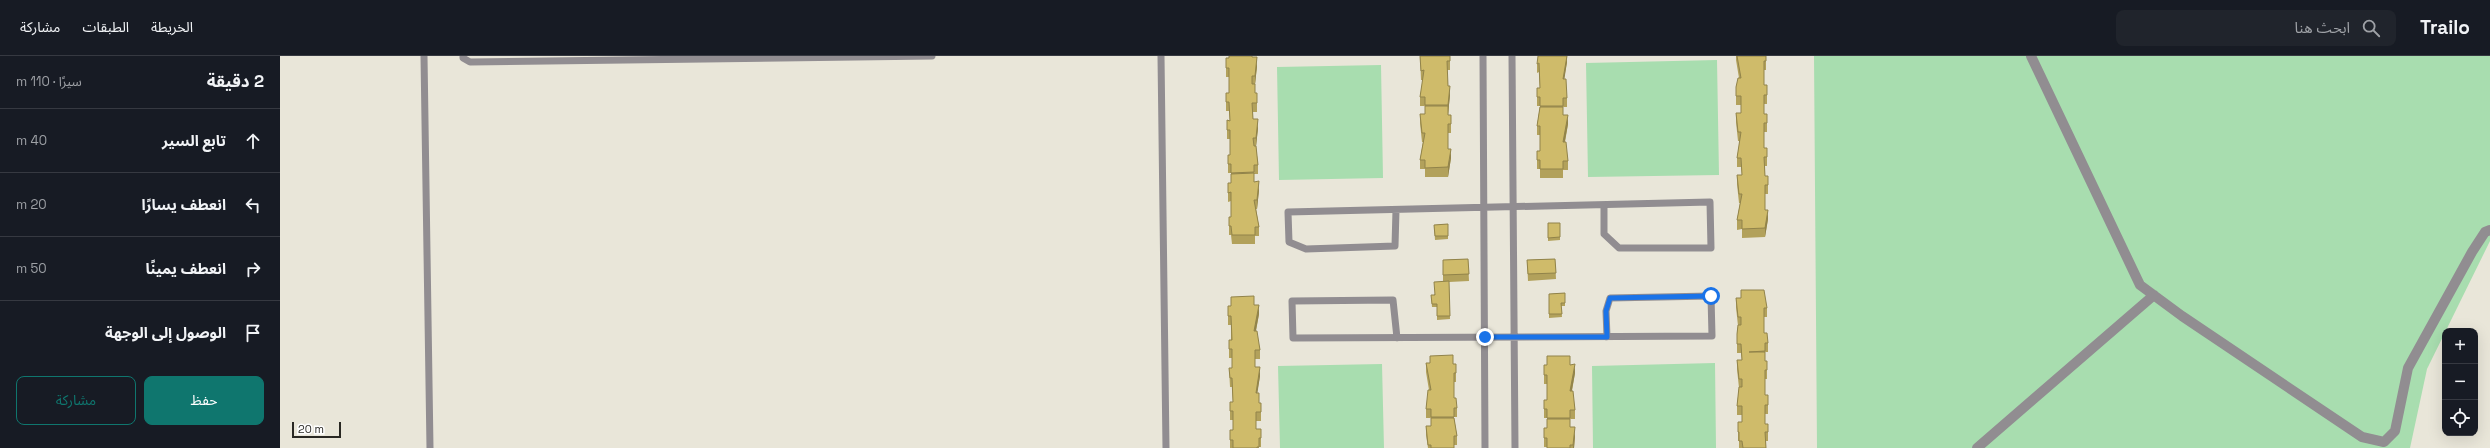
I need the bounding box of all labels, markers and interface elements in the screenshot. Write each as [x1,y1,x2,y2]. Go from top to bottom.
search box [2116,10,2396,46]
text: Trailo [2420,15,2470,40]
icon: search [2360,17,2382,39]
text: مشاركة [20,18,60,36]
text: الطبقات [82,18,129,36]
text: الخريطة [151,18,193,36]
text: ابحث هنا [2295,18,2350,37]
text: 2 دقيقة [207,70,264,92]
text: سيرًا · 110 m [16,73,82,90]
icon: ahead [242,130,264,152]
text: تابع السير [162,131,226,150]
text: 40 m [16,132,47,149]
icon: left [242,194,264,216]
text: انعطف يسارًا [142,195,226,214]
text: 20 m [16,196,47,213]
icon: right [242,258,264,280]
text: انعطف يمينًا [145,259,226,278]
text: 50 m [16,260,47,277]
route start [1702,287,1720,305]
icon: arrive [242,322,264,344]
text: الوصول إلى الوجهة [105,323,226,342]
route end [1476,328,1494,346]
map controls [2442,328,2478,436]
button: + [2442,328,2478,364]
button: − [2442,364,2478,400]
button: مشاركة [16,376,136,425]
button: حفظ [144,376,264,425]
button: locate [2442,400,2478,436]
scale bar [292,420,341,439]
text: 20 m [298,422,324,436]

